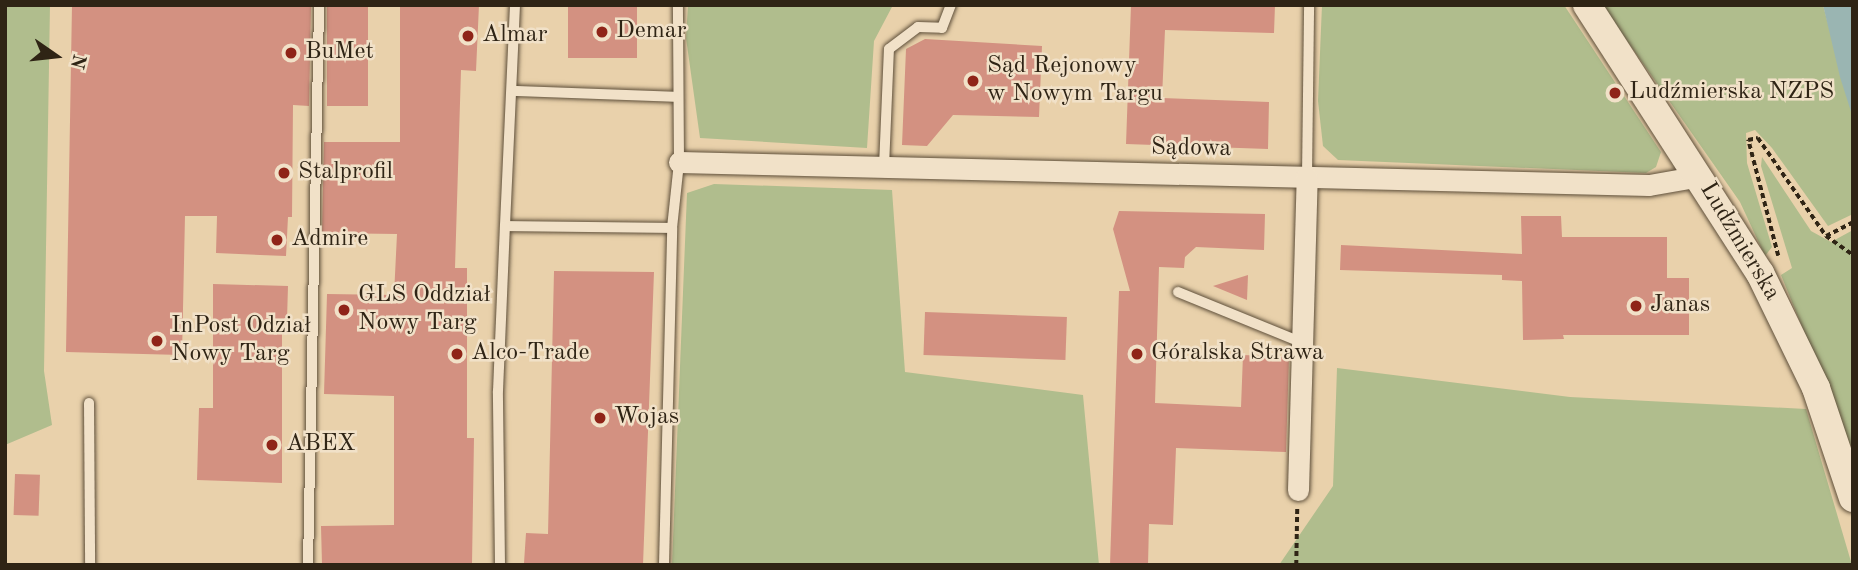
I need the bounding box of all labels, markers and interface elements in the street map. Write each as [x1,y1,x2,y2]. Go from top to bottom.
place label: Demar [616,18,687,46]
north arrow [21,21,91,91]
place label: Almar [482,22,548,50]
marker: Demar [594,24,610,40]
marker: Almar [460,28,476,44]
place label: BuMet [305,39,374,67]
marker: BuMet [283,45,299,61]
text: N [66,52,88,71]
place label: Sąd Rejonowy w Nowym Targu [987,53,1163,109]
marker: Sąd Rejonowy w Nowym Targu [965,73,981,89]
place label: Ludźmierska NZPS [1629,79,1834,107]
marker: Ludźmierska NZPS [1607,85,1623,101]
street label: Sądowa [1151,134,1231,164]
place label: Stalprofil [298,159,393,187]
marker: Stalprofil [276,165,292,181]
street label: Ludźmierska [1692,178,1786,306]
place label: Admire [291,226,368,254]
marker: Admire [269,232,285,248]
place label: GLS Oddział Nowy Targ [358,282,490,338]
place label: Janas [1650,292,1710,320]
marker: Janas [1628,298,1644,314]
marker: GLS Oddział Nowy Targ [336,302,352,318]
place label: InPost Odział Nowy Targ [171,313,311,369]
marker: InPost Odział Nowy Targ [149,333,165,349]
place label: Alco-Trade [471,340,589,368]
place label: Góralska Strawa [1151,340,1324,368]
marker: Alco-Trade [449,346,465,362]
marker: Góralska Strawa [1129,346,1145,362]
place label: Wojas [614,404,679,432]
marker: Wojas [592,410,608,426]
place label: ABEX [286,431,355,459]
marker: ABEX [264,437,280,453]

